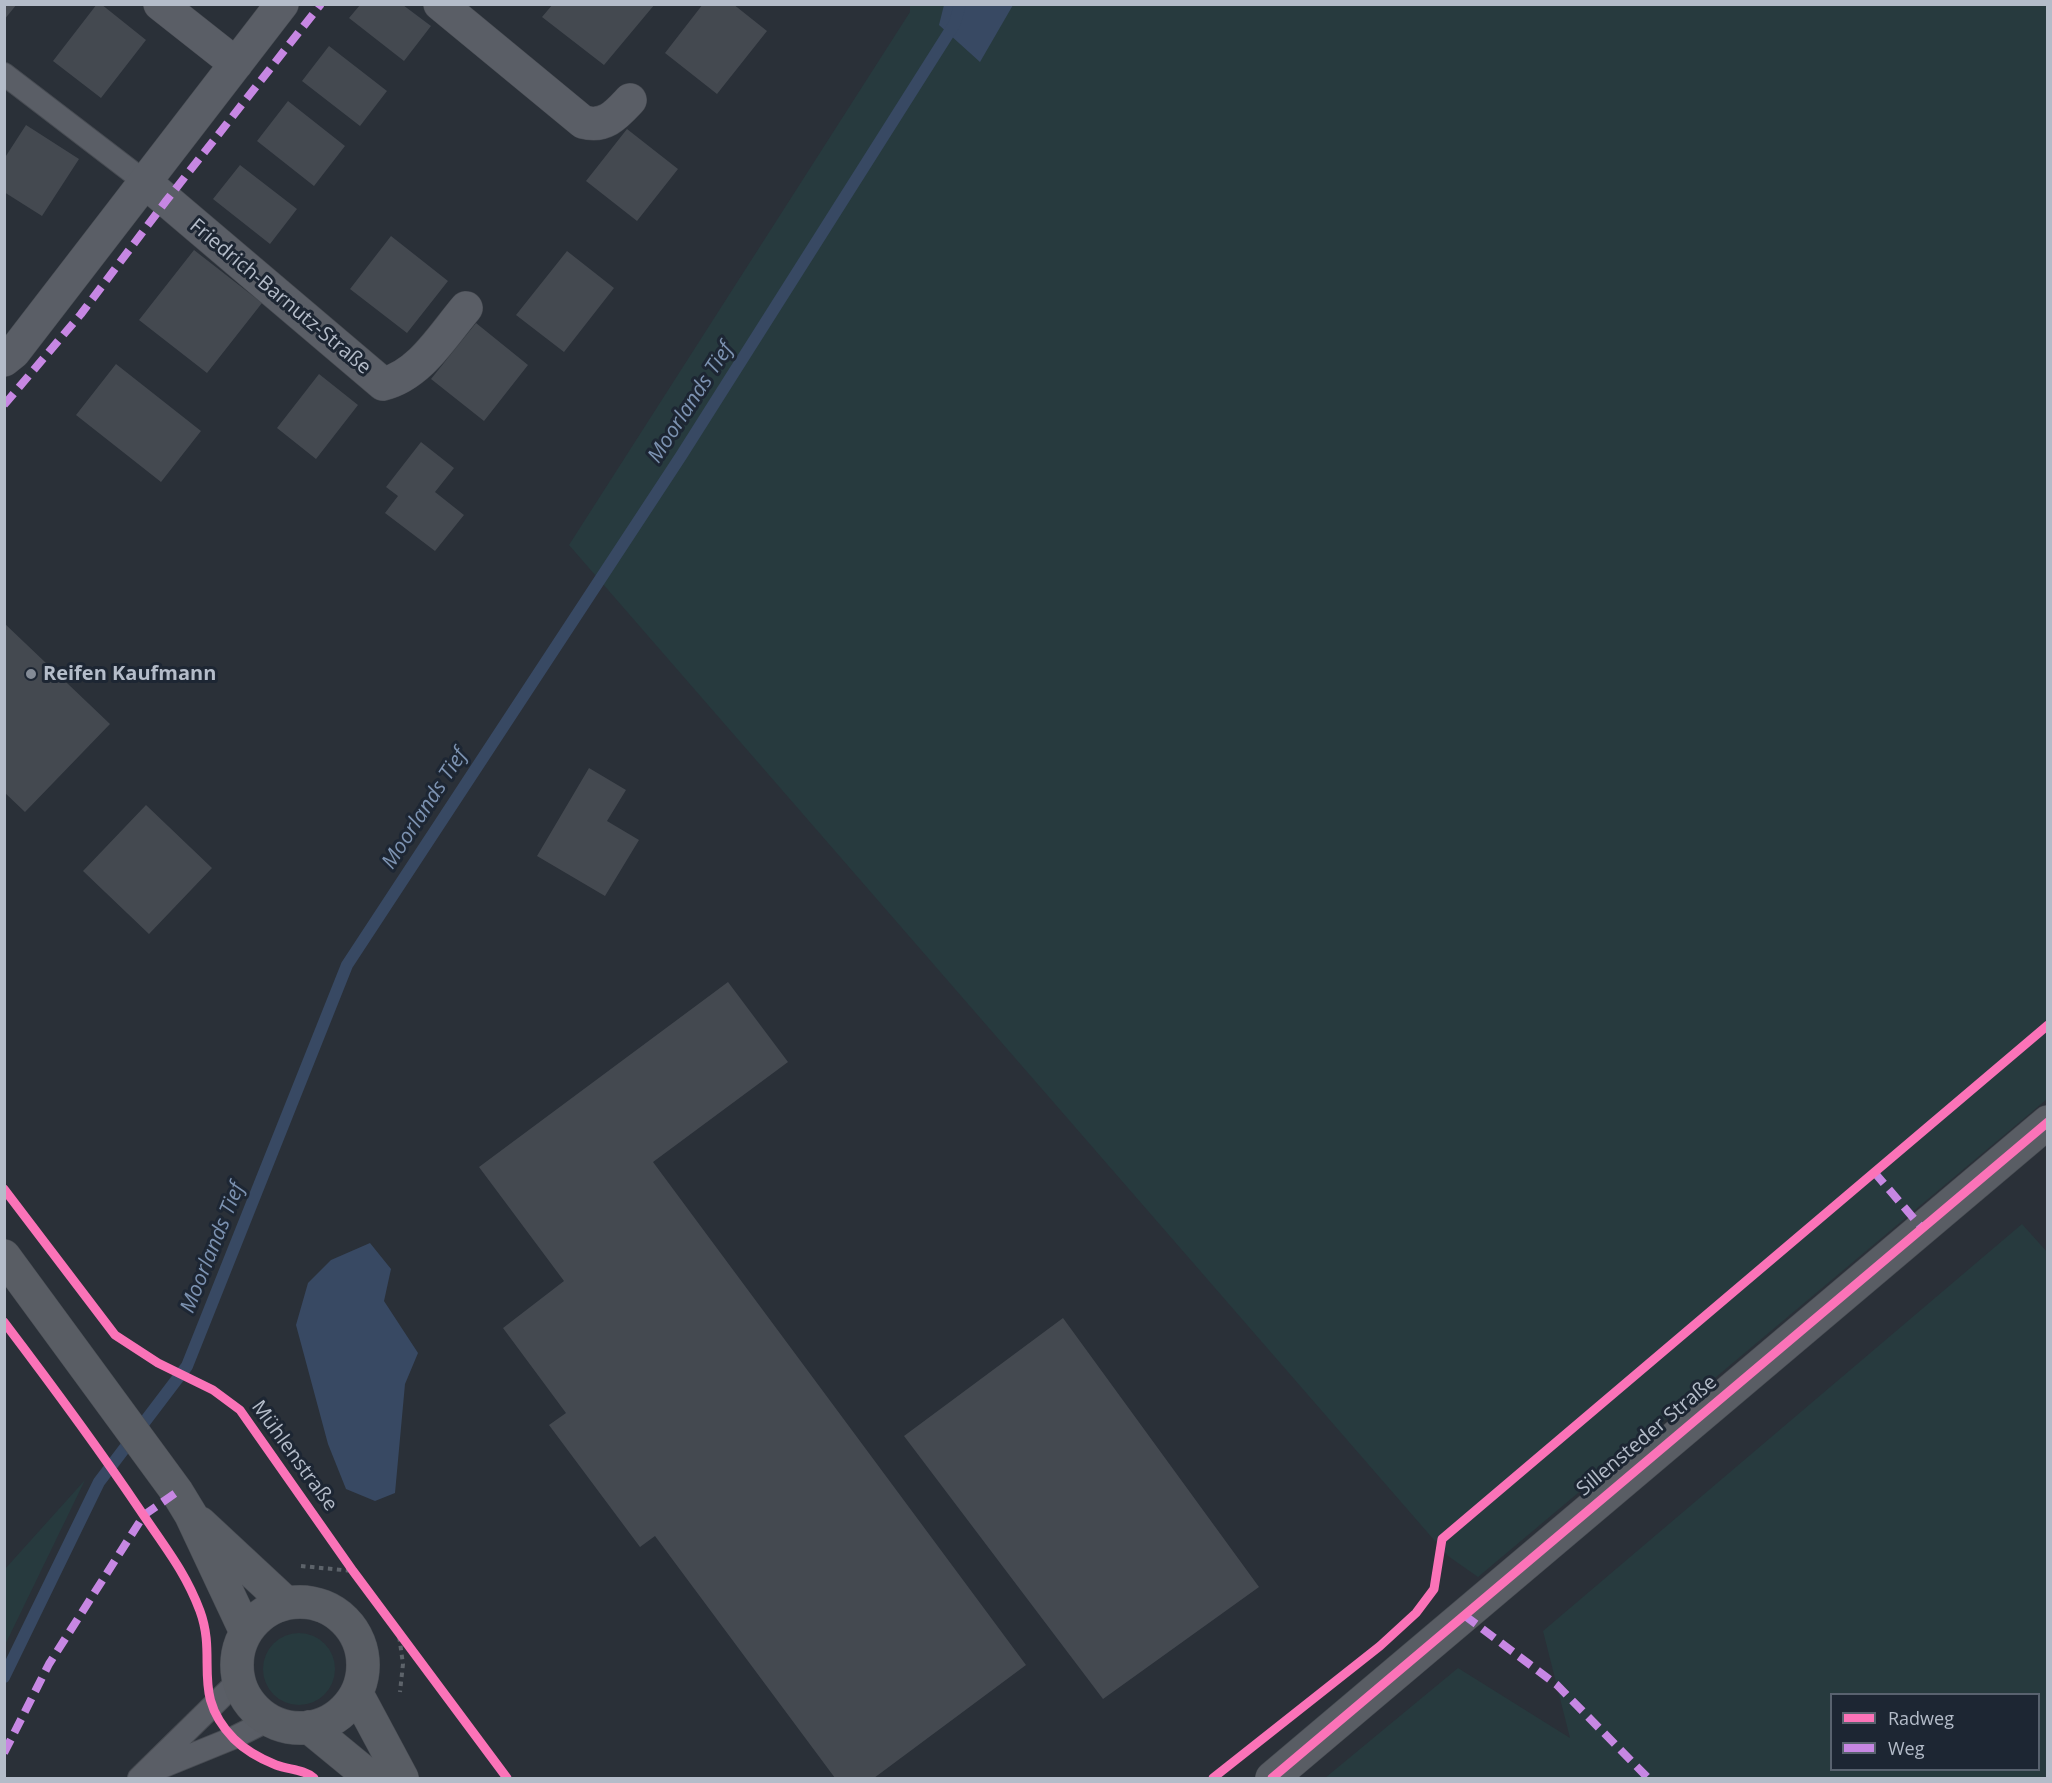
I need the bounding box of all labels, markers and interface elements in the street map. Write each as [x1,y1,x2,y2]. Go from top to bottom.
street label: Friedrich-Barnutz-Straße [184,214,376,380]
water label: Moorlands Tief [643,338,739,468]
place label: Reifen Kaufmann [43,662,216,686]
marker: Reifen Kaufmann [24,667,38,681]
water label: Moorlands Tief [377,744,473,874]
water label: Moorlands Tief [175,1179,251,1317]
street label: Sillensteder Straße [1572,1370,1722,1502]
street label: Mühlenstraße [246,1396,342,1516]
legend [1830,1693,2040,1771]
text: Radweg [1888,1706,1954,1730]
text: Weg [1888,1736,1925,1760]

